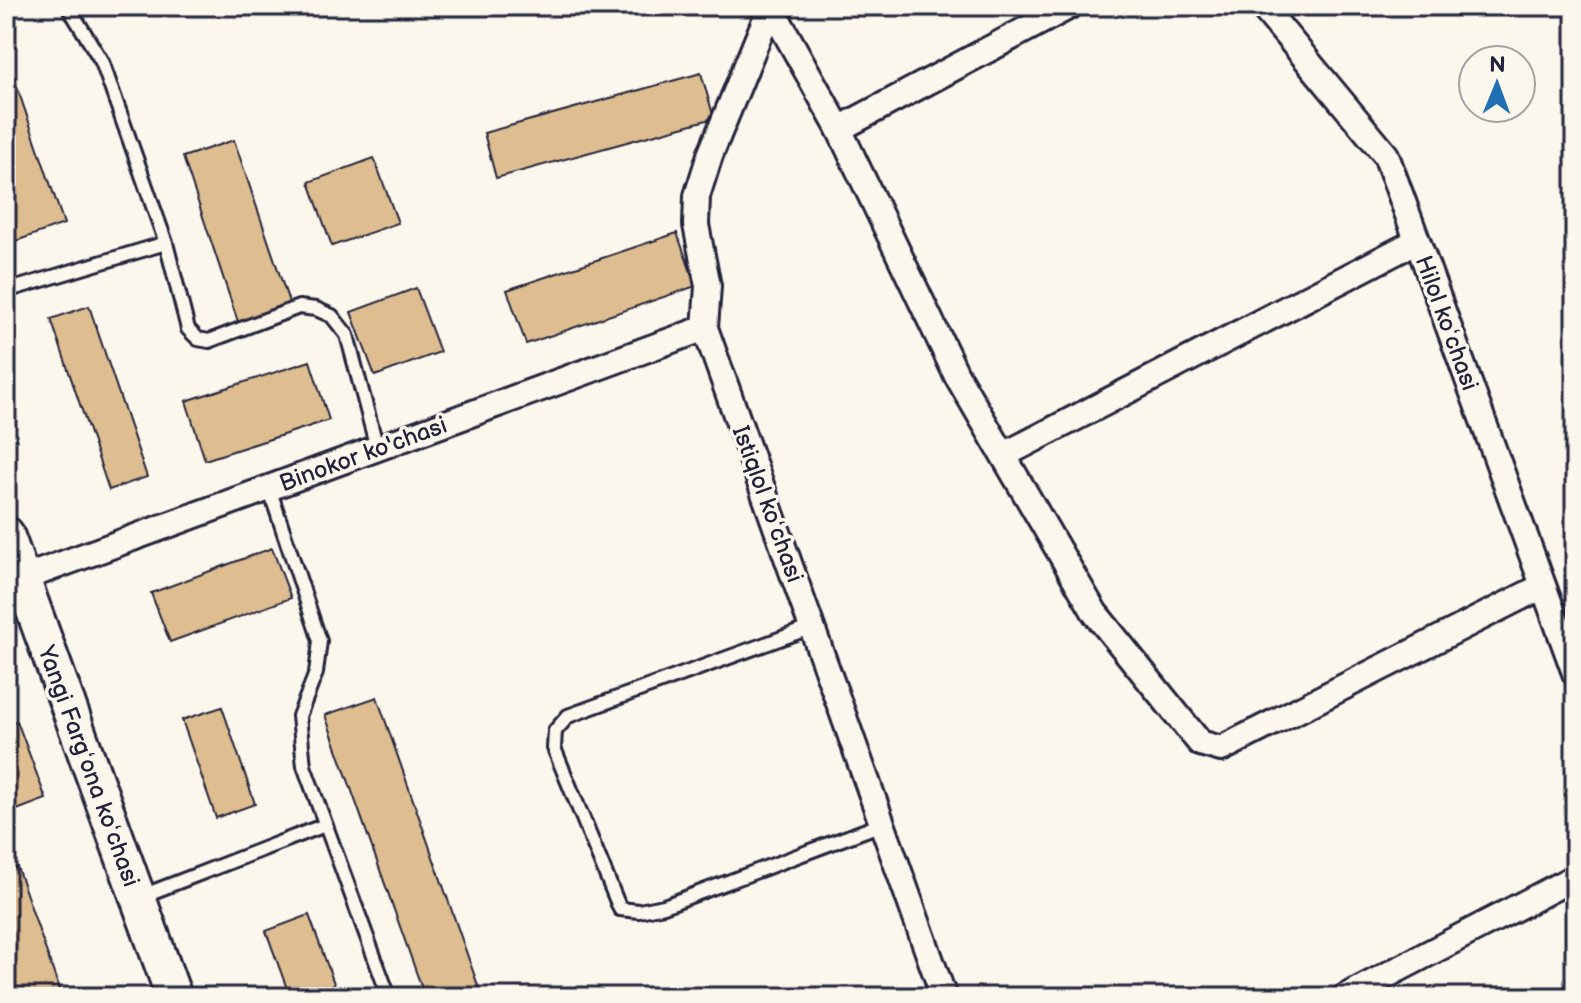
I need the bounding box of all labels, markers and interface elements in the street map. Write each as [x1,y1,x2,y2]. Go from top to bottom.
north arrow [1457,44,1537,124]
text: N [1489,52,1506,79]
street label: Hilol koʻchasi [1409,252,1484,394]
street label: Binokor ko'chasi [275,411,451,498]
street label: Istiqlol koʻchasi [726,422,809,586]
street label: Yangi Fargʻona koʻchasi [31,641,146,891]

